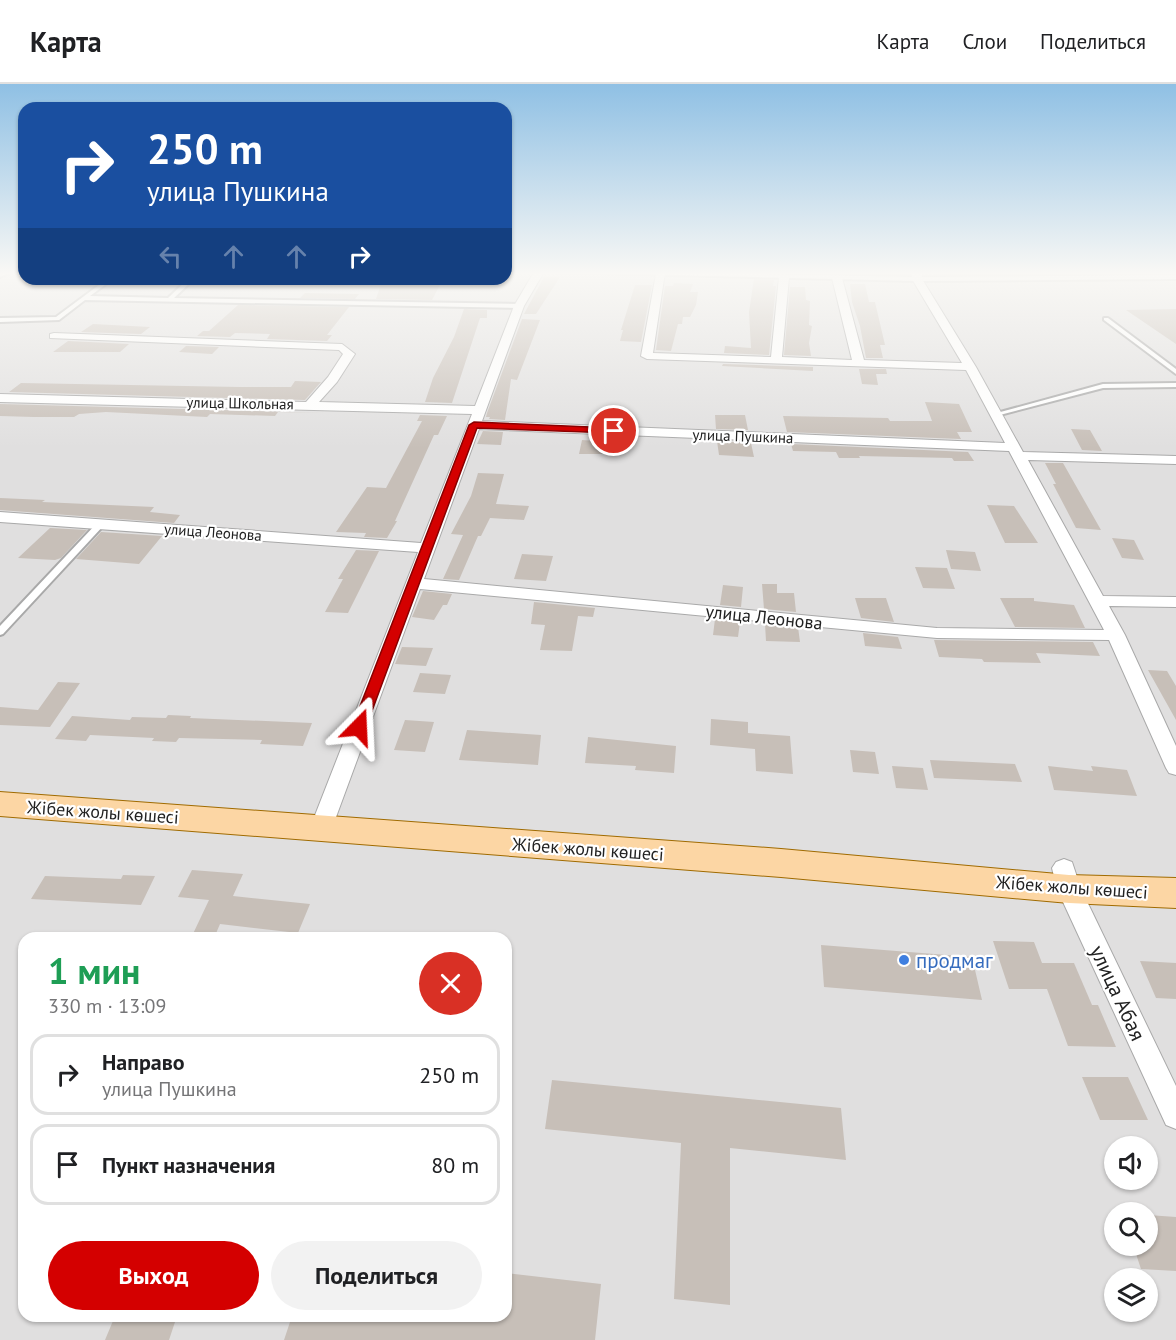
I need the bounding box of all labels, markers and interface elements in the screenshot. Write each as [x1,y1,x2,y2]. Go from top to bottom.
text: Карта [30,23,102,60]
text: Карта [876,28,929,55]
text: Слои [962,28,1007,55]
text: Поделиться [1040,28,1146,55]
text: 250 m [147,121,263,176]
icon: right [48,126,126,204]
text: улица Пушкина [147,174,329,208]
icon: left [154,240,187,273]
icon: ahead [217,240,250,273]
icon: ahead [280,240,313,273]
icon: right [343,240,376,273]
street label: улица Школьная [186,393,294,413]
pin [588,405,639,456]
icon: arrive [597,414,630,447]
street label: улица Пушкина [692,425,794,447]
street label: улица Леонова [163,519,263,545]
street label: улица Леонова [704,599,824,635]
position arrow [327,695,391,759]
street label: Жібек жолы көшесі [26,795,179,829]
street label: Жібек жолы көшесі [511,832,664,866]
street label: Жібек жолы көшесі [995,870,1148,904]
street label: улица Абая [1084,941,1152,1045]
text: 1 мин [48,947,140,994]
place label: продмаг [916,947,993,974]
button: close [419,952,482,1015]
marker: продмаг [897,953,911,967]
text: 330 m · 13:09 [48,993,166,1019]
text: Направо [102,1048,185,1076]
icon: right [51,1058,84,1091]
text: 250 m [419,1061,479,1089]
text: улица Пушкина [102,1076,237,1102]
map controls [1104,1136,1158,1322]
button: sound [1104,1136,1158,1190]
icon: arrive [51,1148,84,1181]
text: Пункт назначения [102,1151,275,1179]
text: 80 m [431,1151,479,1179]
button: search [1104,1202,1158,1256]
button: Выход [48,1241,259,1310]
button: Поделиться [271,1241,482,1310]
button: layers [1104,1268,1158,1322]

